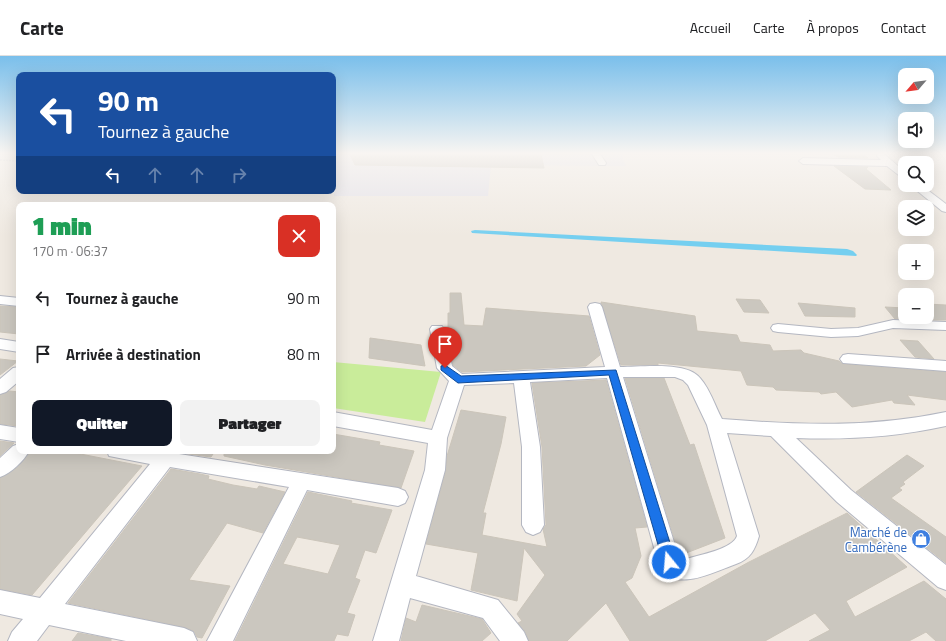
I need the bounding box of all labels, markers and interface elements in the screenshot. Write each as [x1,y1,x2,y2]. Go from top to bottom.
text: Carte [20,13,64,42]
text: Accueil [690,17,731,38]
text: Carte [753,17,785,38]
text: À propos [807,17,859,38]
text: Contact [881,17,926,38]
north arrow [898,68,934,104]
map controls [898,68,934,324]
text: 90 m [98,79,159,122]
icon: left [32,88,84,140]
button: sound [898,112,934,148]
text: Tournez à gauche [98,118,229,145]
button: search [898,156,934,192]
icon: left [102,164,124,186]
icon: ahead [144,164,166,186]
icon: ahead [186,164,208,186]
icon: right [228,164,250,186]
button: layers [898,200,934,236]
text: 1 min [32,208,92,244]
button: close [278,215,320,257]
text: 170 m · 06:37 [32,241,108,261]
button: + [898,244,934,280]
icon: left [32,287,54,309]
text: Tournez à gauche [66,287,178,310]
text: 90 m [287,287,320,310]
button: − [898,288,934,324]
pin [428,327,462,368]
icon: arrive [434,333,456,355]
icon: arrive [32,343,54,365]
text: Arrivée à destination [66,343,201,366]
text: 80 m [287,343,320,366]
button: Quitter [32,400,172,446]
button: Partager [180,400,320,446]
place label: Marché de Cambérène [845,522,907,557]
shop icon: Marché de Cambérène [910,528,932,550]
position arrow [648,541,690,583]

